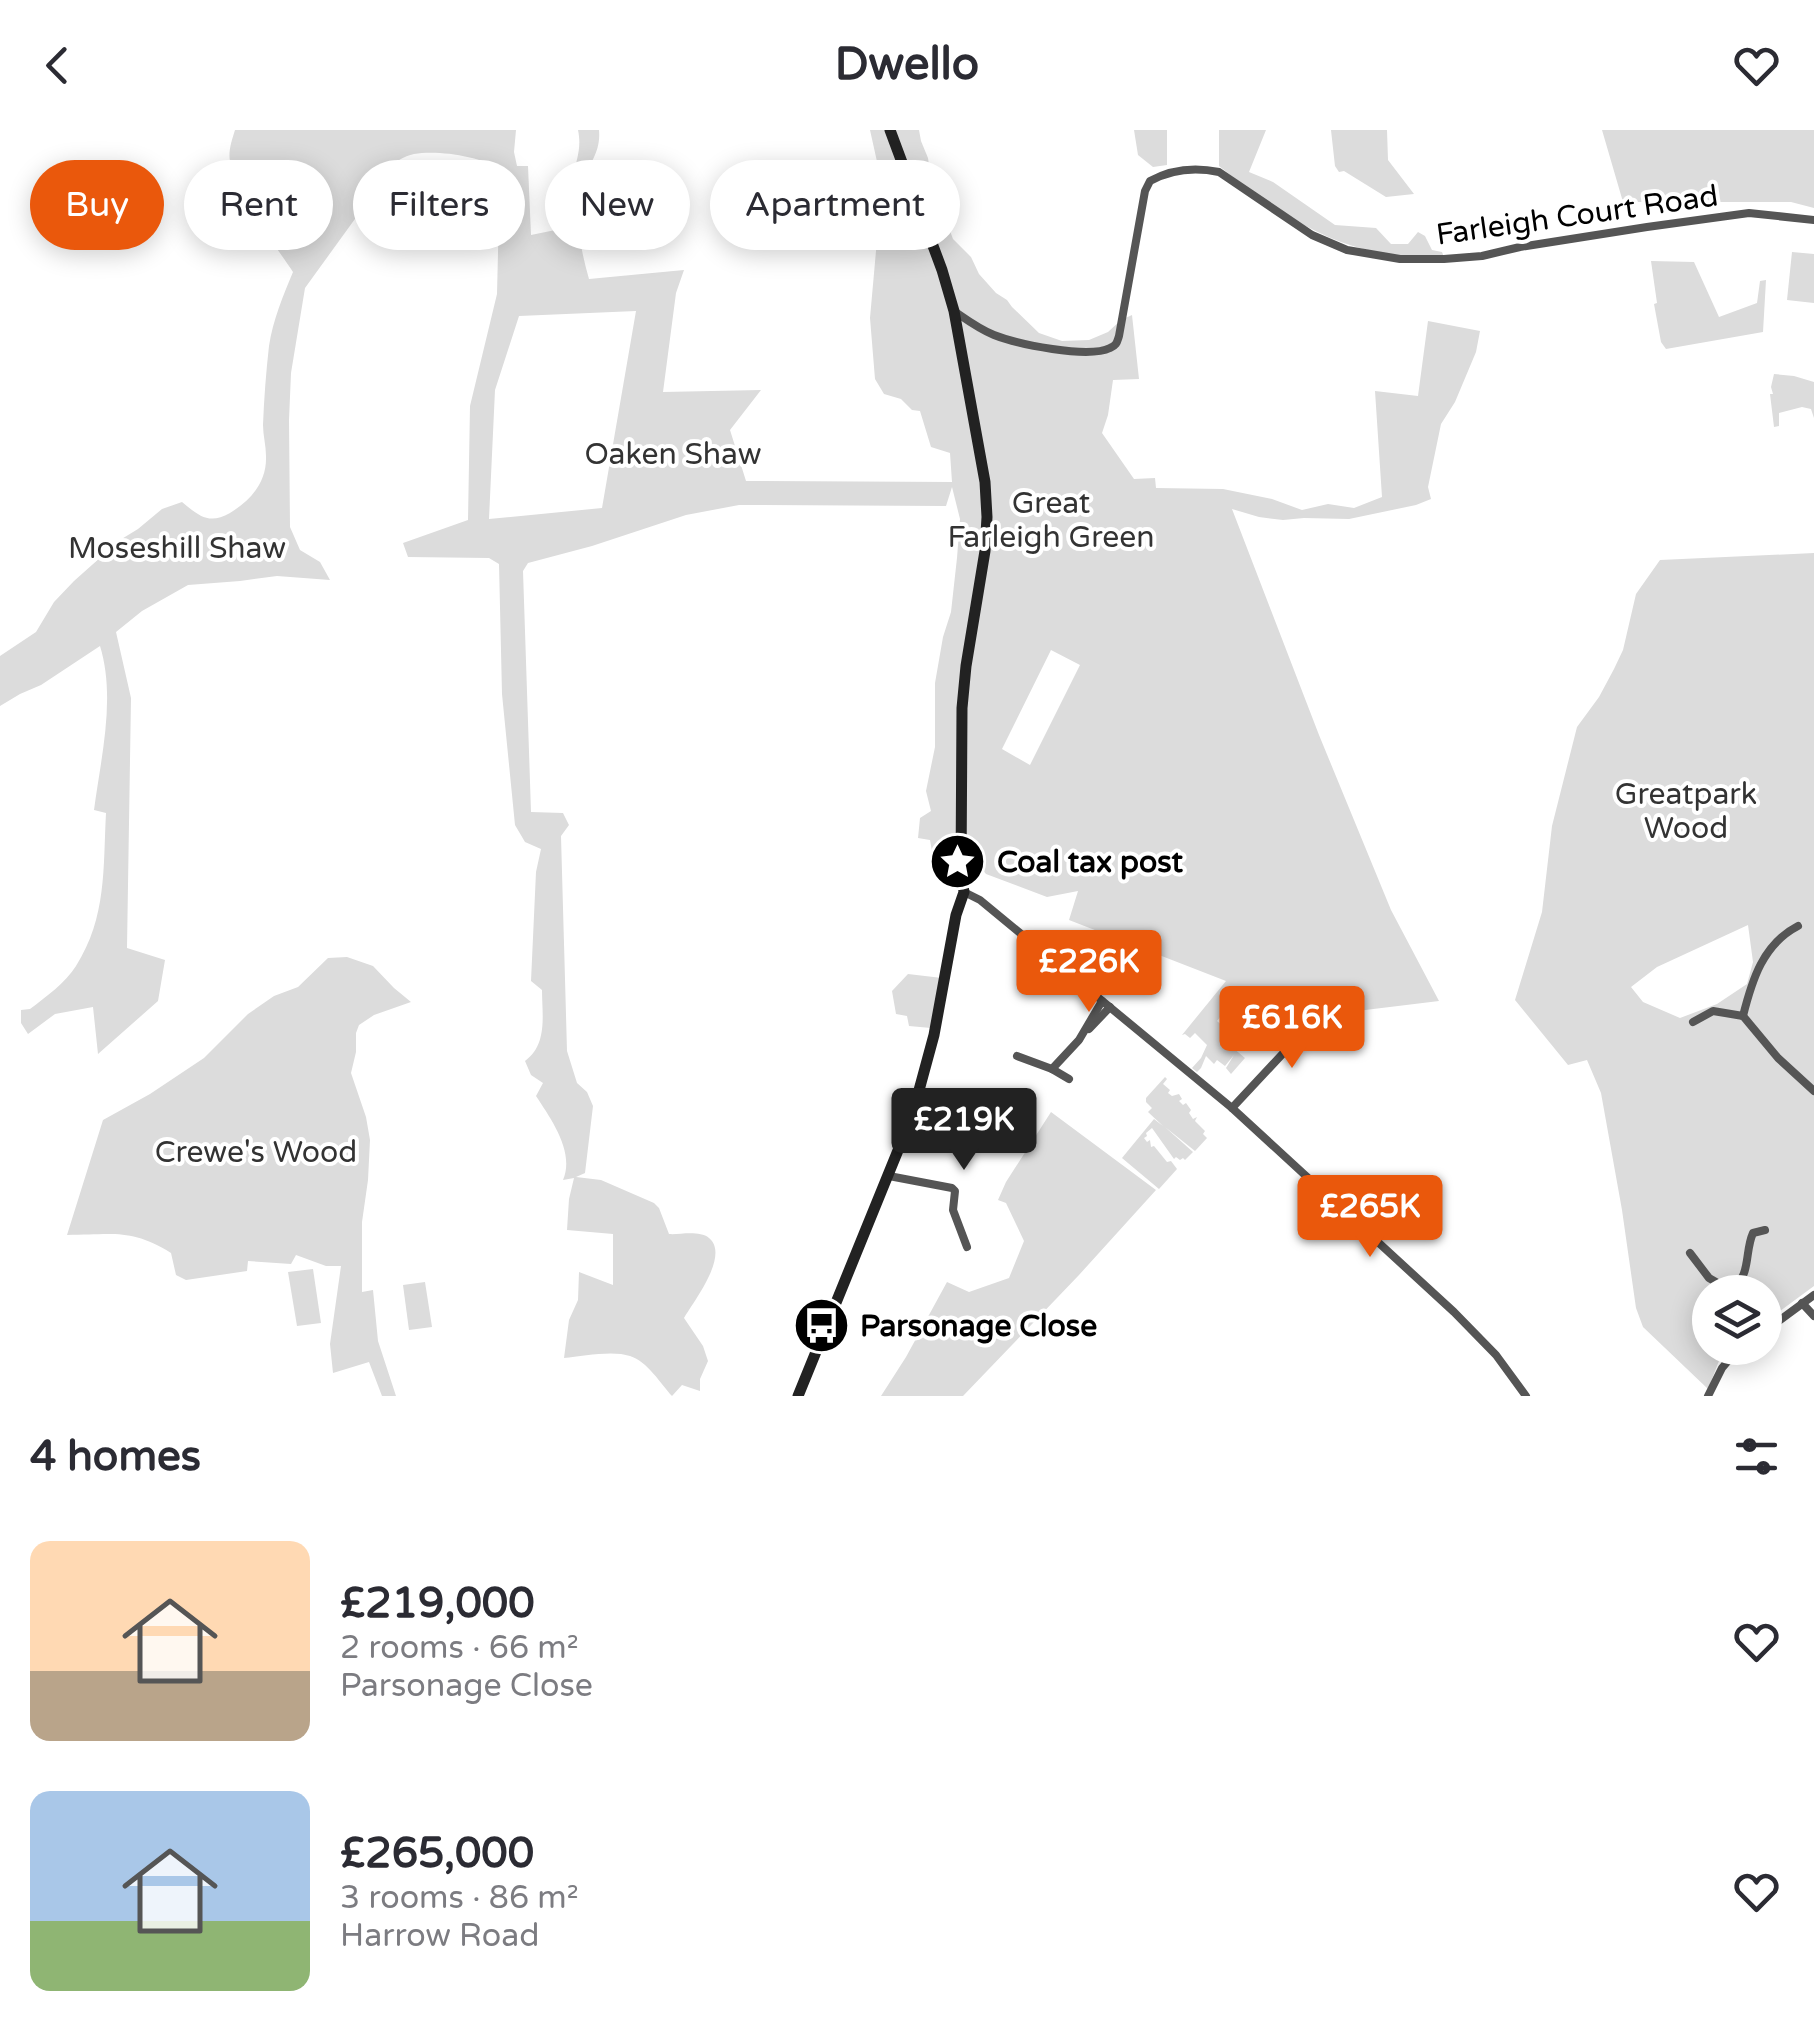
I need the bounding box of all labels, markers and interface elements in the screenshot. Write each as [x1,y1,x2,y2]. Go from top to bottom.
icon: back [30,38,85,93]
text: Dwello [835,38,979,92]
icon: heart [1729,38,1784,93]
chip: Buy [30,160,164,250]
chip: Rent [184,160,333,250]
chip: Filters [353,160,525,250]
chip: New [545,160,690,250]
chip: Apartment [710,160,960,250]
street label: Farleigh Court Road [1434,177,1720,254]
park label: Oaken Shaw [585,436,761,473]
park label: Great Farleigh Green [947,485,1155,556]
park label: Moseshill Shaw [68,530,286,567]
park label: Greatpark Wood [1615,776,1757,847]
place icon: Coal tax post [928,832,988,892]
place label: Coal tax post [997,844,1184,881]
pin: £226K [1019,930,1159,1015]
text: £226K [1038,943,1140,981]
pin: £616K [1222,986,1362,1071]
text: £616K [1241,999,1343,1037]
pin: £219K [894,1088,1034,1173]
text: £219K [913,1101,1015,1139]
park label: Crewe's Wood [155,1134,357,1171]
pin: £265K [1300,1175,1440,1260]
text: £265K [1319,1188,1421,1226]
map controls [1692,1275,1782,1365]
button: layers [1692,1275,1782,1365]
bus stop icon: Parsonage Close [791,1296,851,1356]
place label: Parsonage Close [860,1308,1097,1345]
icon: filters [1729,1429,1784,1484]
text: 4 homes [30,1431,201,1482]
text: £219,000 [340,1578,535,1629]
icon: home [110,1581,230,1701]
icon: heart [1729,1614,1784,1669]
text: 2 rooms · 66 m² [340,1629,579,1667]
text: Parsonage Close [340,1667,593,1705]
text: £265,000 [340,1828,534,1879]
icon: home [110,1831,230,1951]
icon: heart [1729,1864,1784,1919]
text: 3 rooms · 86 m² [340,1879,579,1917]
text: Harrow Road [340,1917,540,1955]

